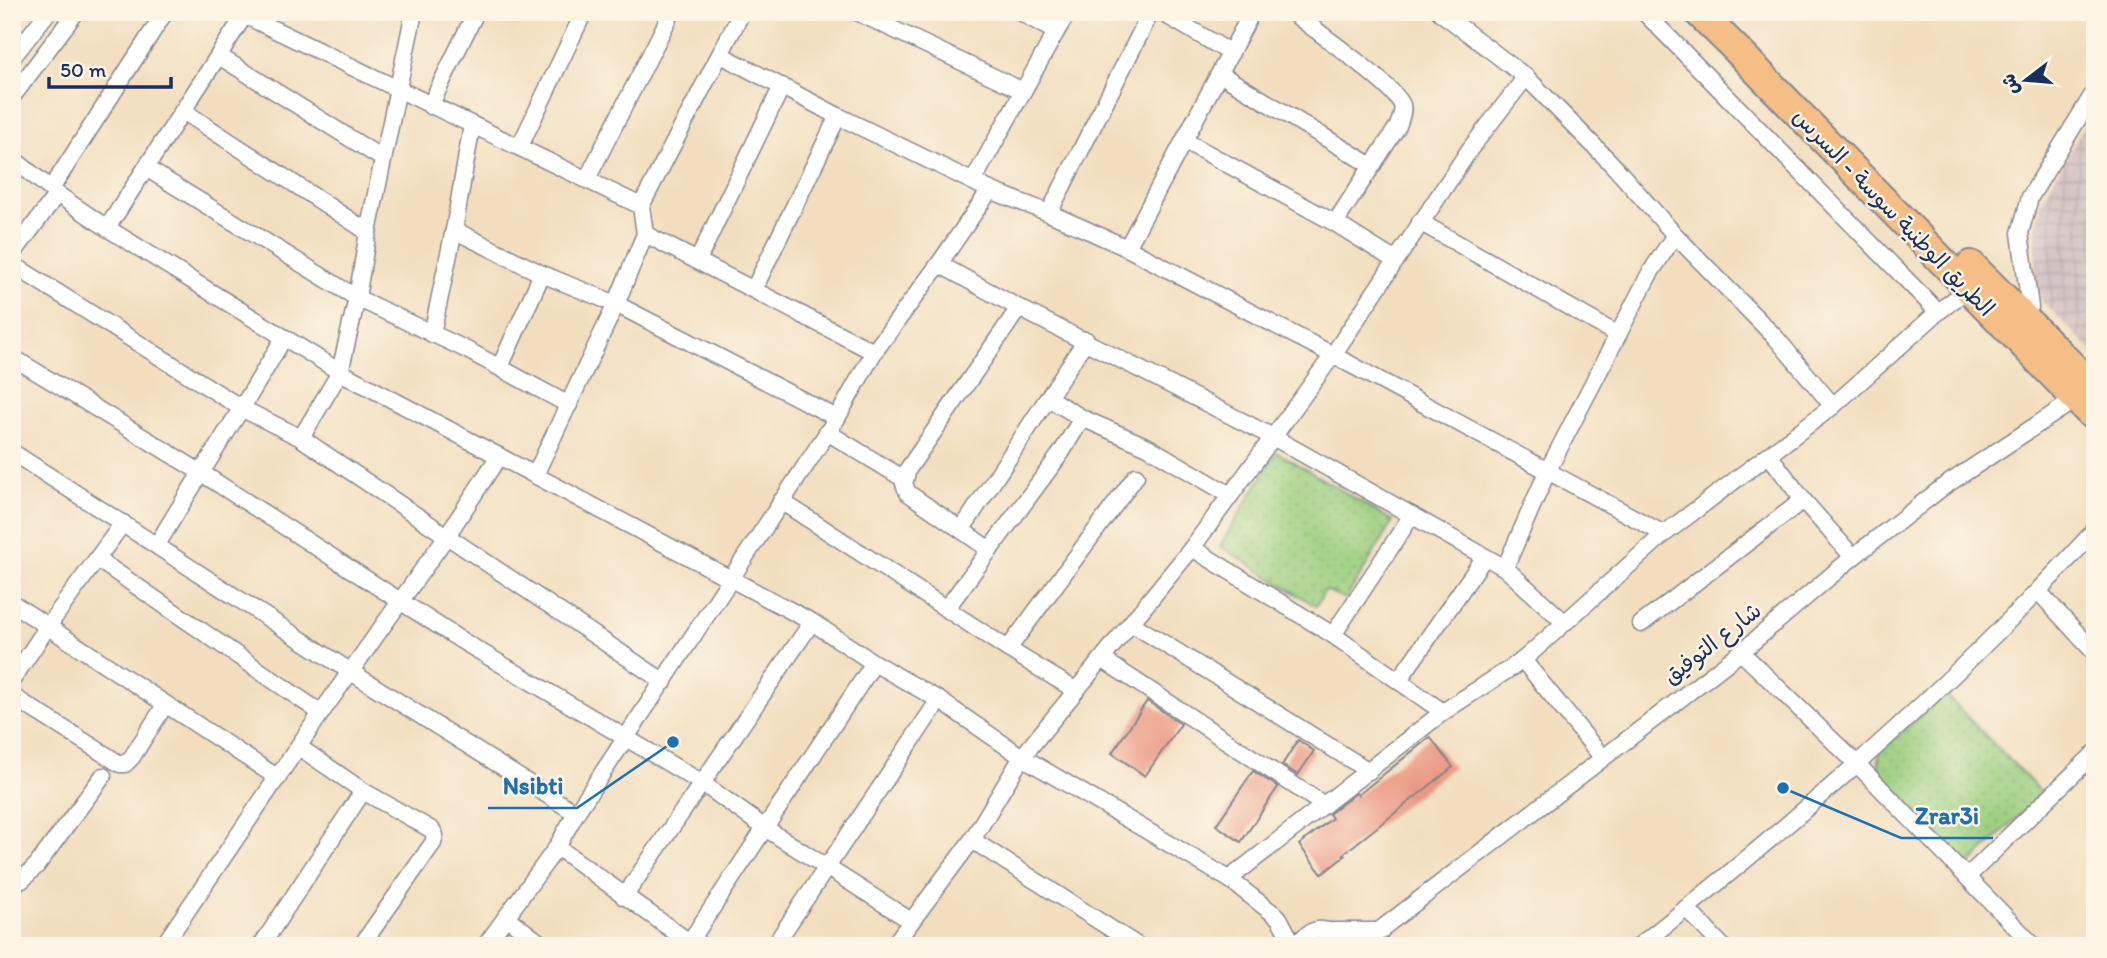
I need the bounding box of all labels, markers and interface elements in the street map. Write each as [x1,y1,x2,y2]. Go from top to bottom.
scale bar [49,46,172,90]
north arrow [1992,46,2062,116]
text: 50 m [60,57,107,82]
text: ش [1996,71,2024,98]
street label: الطريق الوطنية سوسة - السرس [1787,102,2001,322]
street label: شارع التوفيق [1657,596,1768,692]
callout: Nsibti [488,763,577,808]
text: Nsibti [503,771,563,800]
callout: Zrar3i [1901,793,1993,838]
text: Zrar3i [1915,801,1979,830]

